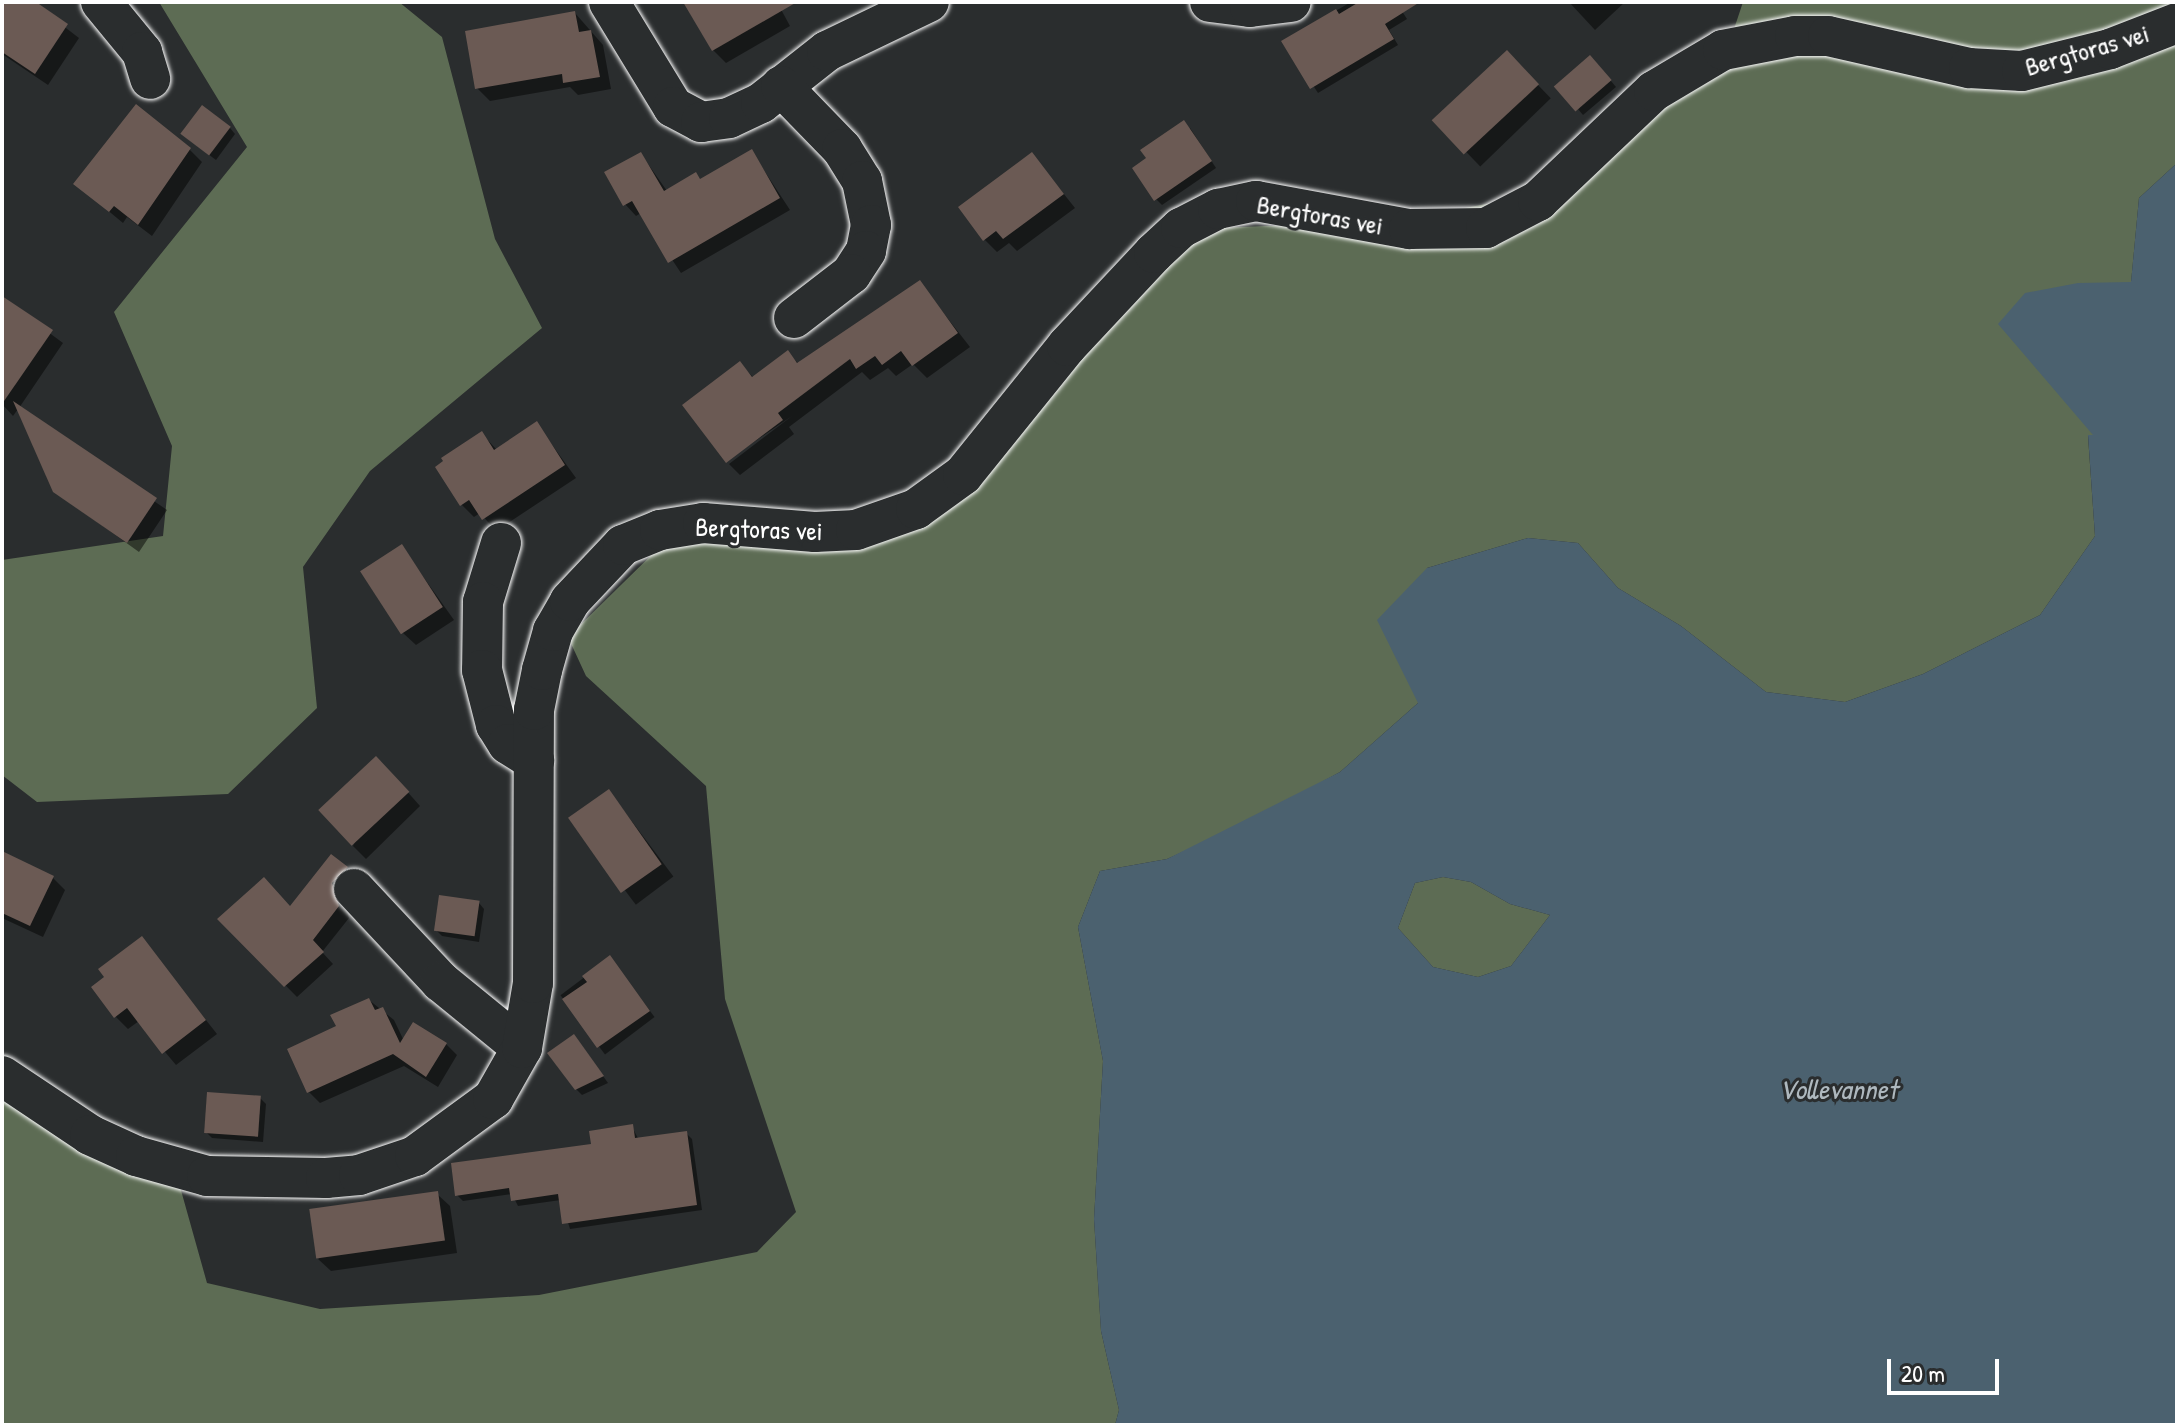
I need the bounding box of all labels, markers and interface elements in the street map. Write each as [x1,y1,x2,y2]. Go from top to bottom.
street label: Bergtoras vei [2022,17,2152,83]
street label: Bergtoras vei [1255,189,1385,241]
street label: Bergtoras vei [695,511,823,547]
water label: Vollevannet [1779,1072,1897,1106]
scale bar [1891,1343,2003,1393]
text: 20 m [1901,1357,1945,1389]

